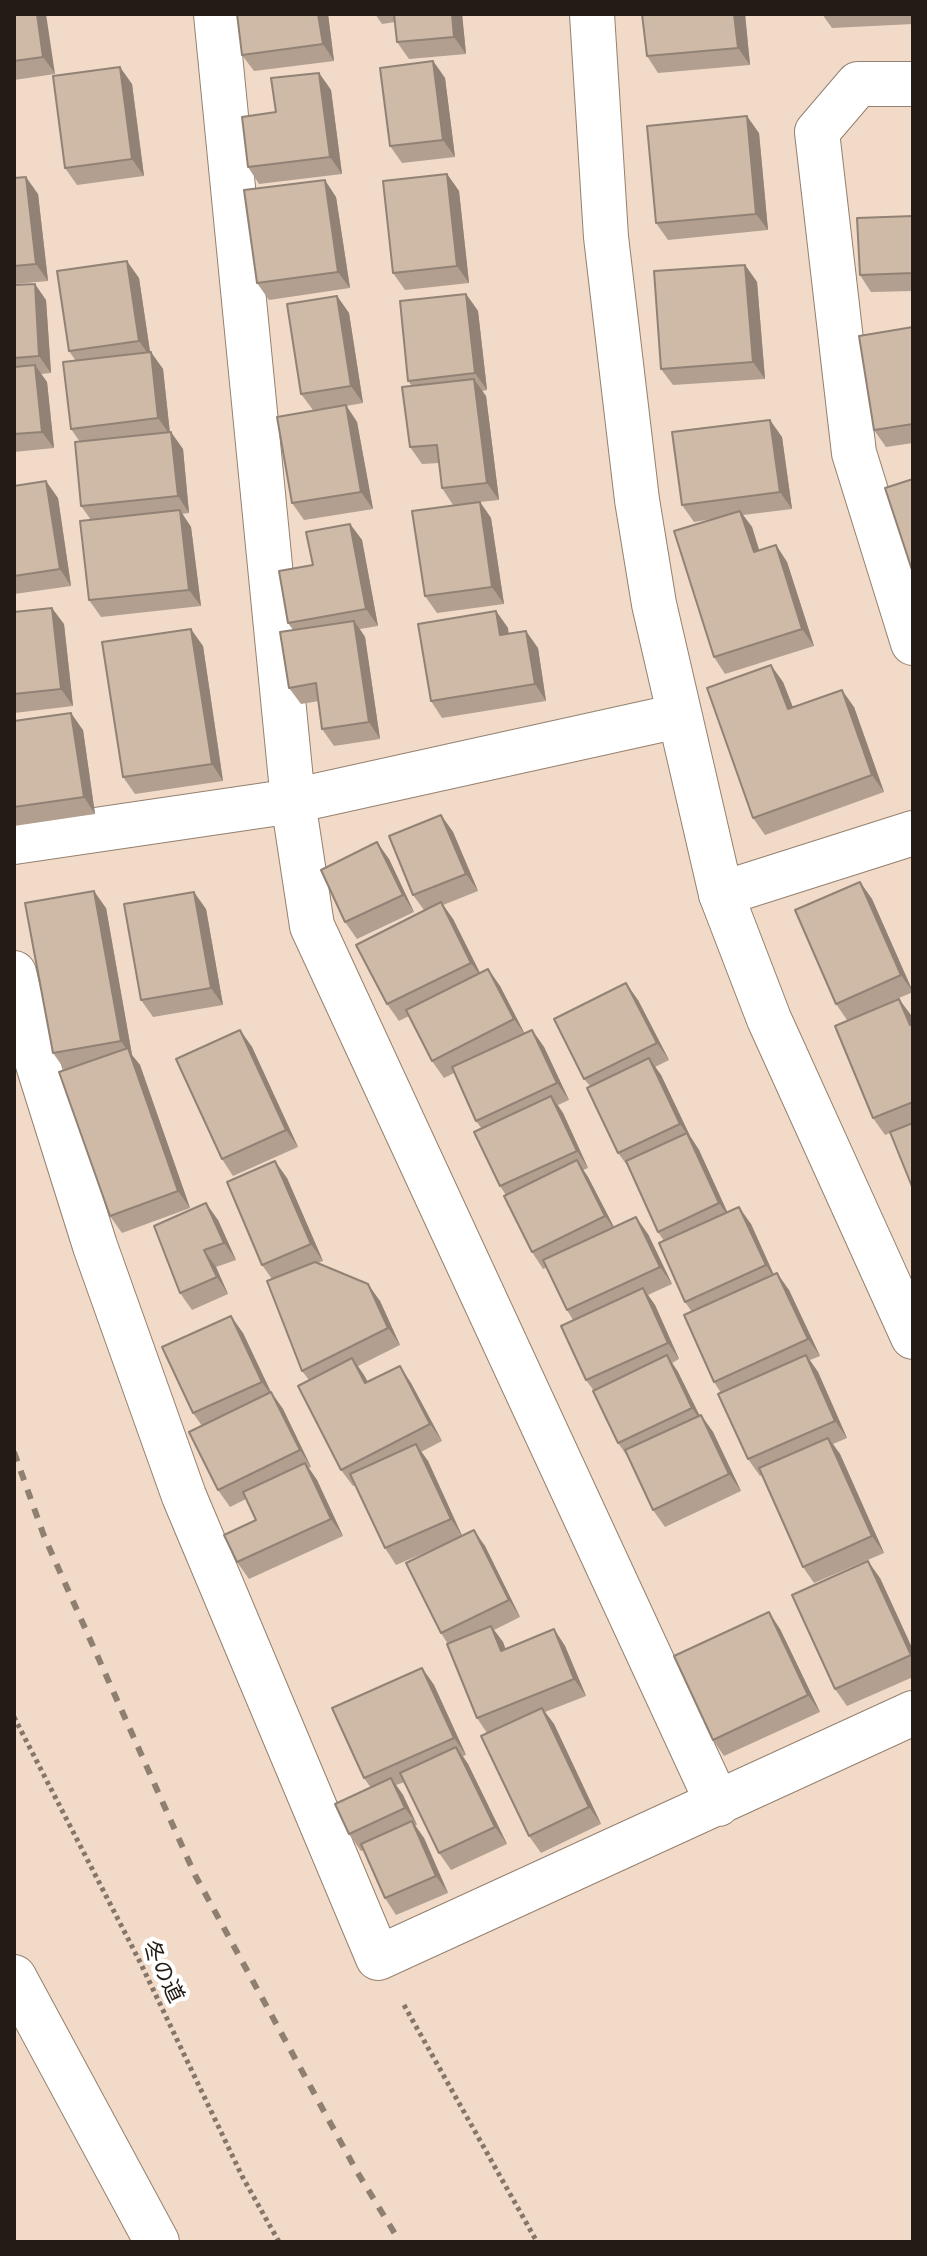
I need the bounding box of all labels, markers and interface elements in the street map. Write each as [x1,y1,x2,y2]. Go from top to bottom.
street label: 冬の道 [136,1937,188,2007]

